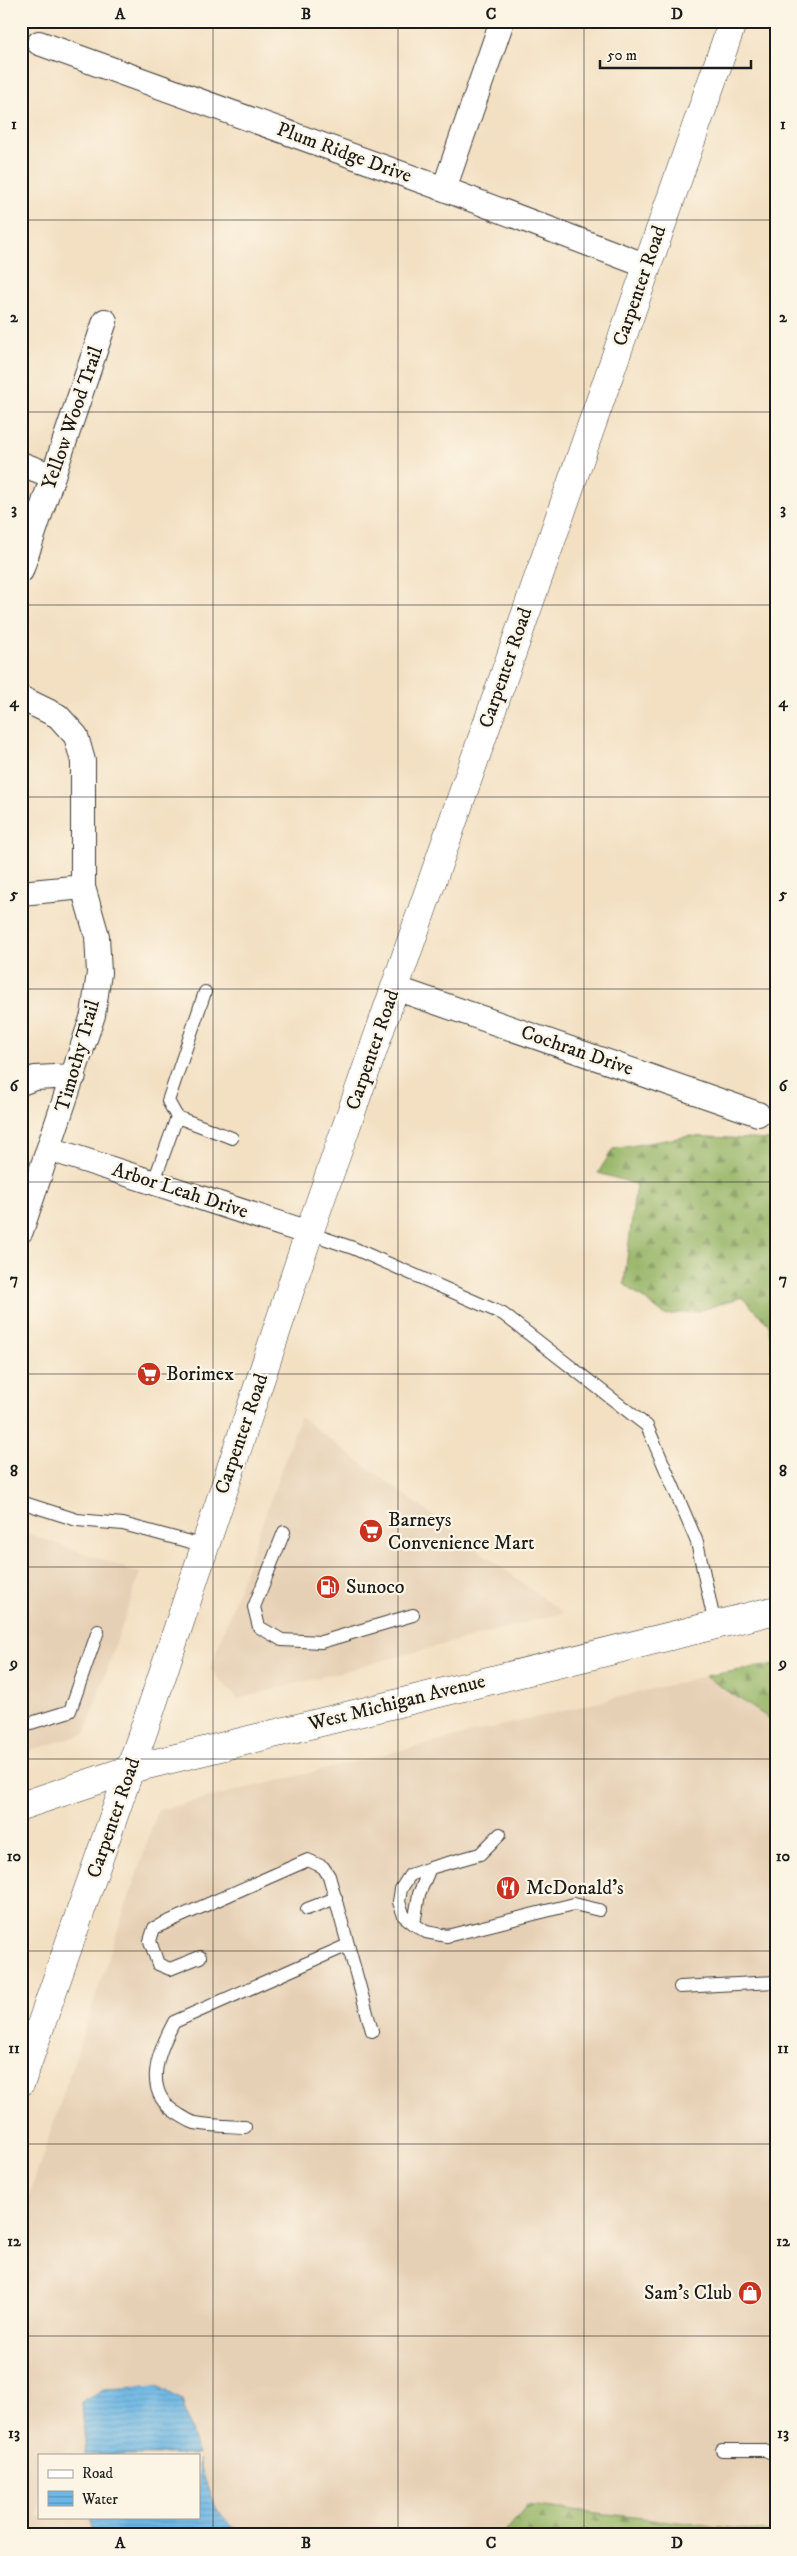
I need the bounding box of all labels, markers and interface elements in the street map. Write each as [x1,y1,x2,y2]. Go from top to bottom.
text: A [114,4,126,24]
text: B [301,4,311,24]
text: C [486,4,496,24]
text: D [671,4,683,24]
scale bar [600,38,751,70]
text: 50 m [607,46,637,65]
text: 1 [11,114,17,134]
text: 1 [780,114,786,134]
street label: Plum Ridge Drive [273,117,415,189]
street label: Carpenter Road [608,222,672,350]
text: 2 [10,307,19,327]
text: 2 [779,307,788,327]
street label: Yellow Wood Trail [37,343,109,493]
text: 3 [11,499,17,519]
text: 3 [780,499,786,519]
street label: Carpenter Road [474,604,538,732]
text: 4 [8,692,19,712]
text: 4 [777,692,788,712]
text: 5 [9,884,18,904]
text: 5 [778,884,787,904]
street label: Carpenter Road [341,986,405,1114]
street label: Timothy Trail [50,997,106,1115]
street label: Cochran Drive [517,1020,637,1082]
text: 6 [10,1076,20,1096]
text: 6 [779,1076,789,1096]
street label: Arbor Leah Drive [109,1157,251,1225]
text: 7 [10,1269,18,1289]
text: 7 [779,1269,787,1289]
supermarket icon: Borimex [136,1361,162,1387]
place label: Borimex [166,1362,234,1387]
street label: Carpenter Road [210,1370,274,1498]
text: 8 [10,1461,18,1481]
text: 8 [779,1461,787,1481]
place label: Barneys Convenience Mart [388,1508,535,1556]
supermarket icon: Barneys Convenience Mart [358,1518,384,1544]
fuel station icon: Sunoco [315,1574,341,1600]
place label: Sunoco [346,1575,405,1600]
text: 9 [9,1653,18,1673]
text: 9 [778,1653,787,1673]
street label: West Michigan Avenue [305,1669,488,1737]
street label: Carpenter Road [82,1754,146,1882]
text: 10 [7,1846,22,1866]
text: 10 [776,1846,791,1866]
restaurant icon: McDonald's [495,1875,521,1901]
place label: McDonald's [526,1876,624,1901]
text: 11 [8,2038,20,2058]
text: 11 [777,2038,789,2058]
text: 12 [7,2231,22,2251]
text: 12 [776,2231,791,2251]
shop icon: Sam's Club [737,2280,763,2306]
place label: Sam's Club [644,2281,732,2306]
text: 13 [8,2423,20,2443]
text: 13 [777,2423,789,2443]
legend [38,2454,200,2518]
text: Road [82,2464,114,2483]
text: Water [81,2490,118,2509]
text: A [114,2533,126,2553]
text: B [301,2533,311,2553]
text: C [486,2533,496,2553]
text: D [671,2533,683,2553]

